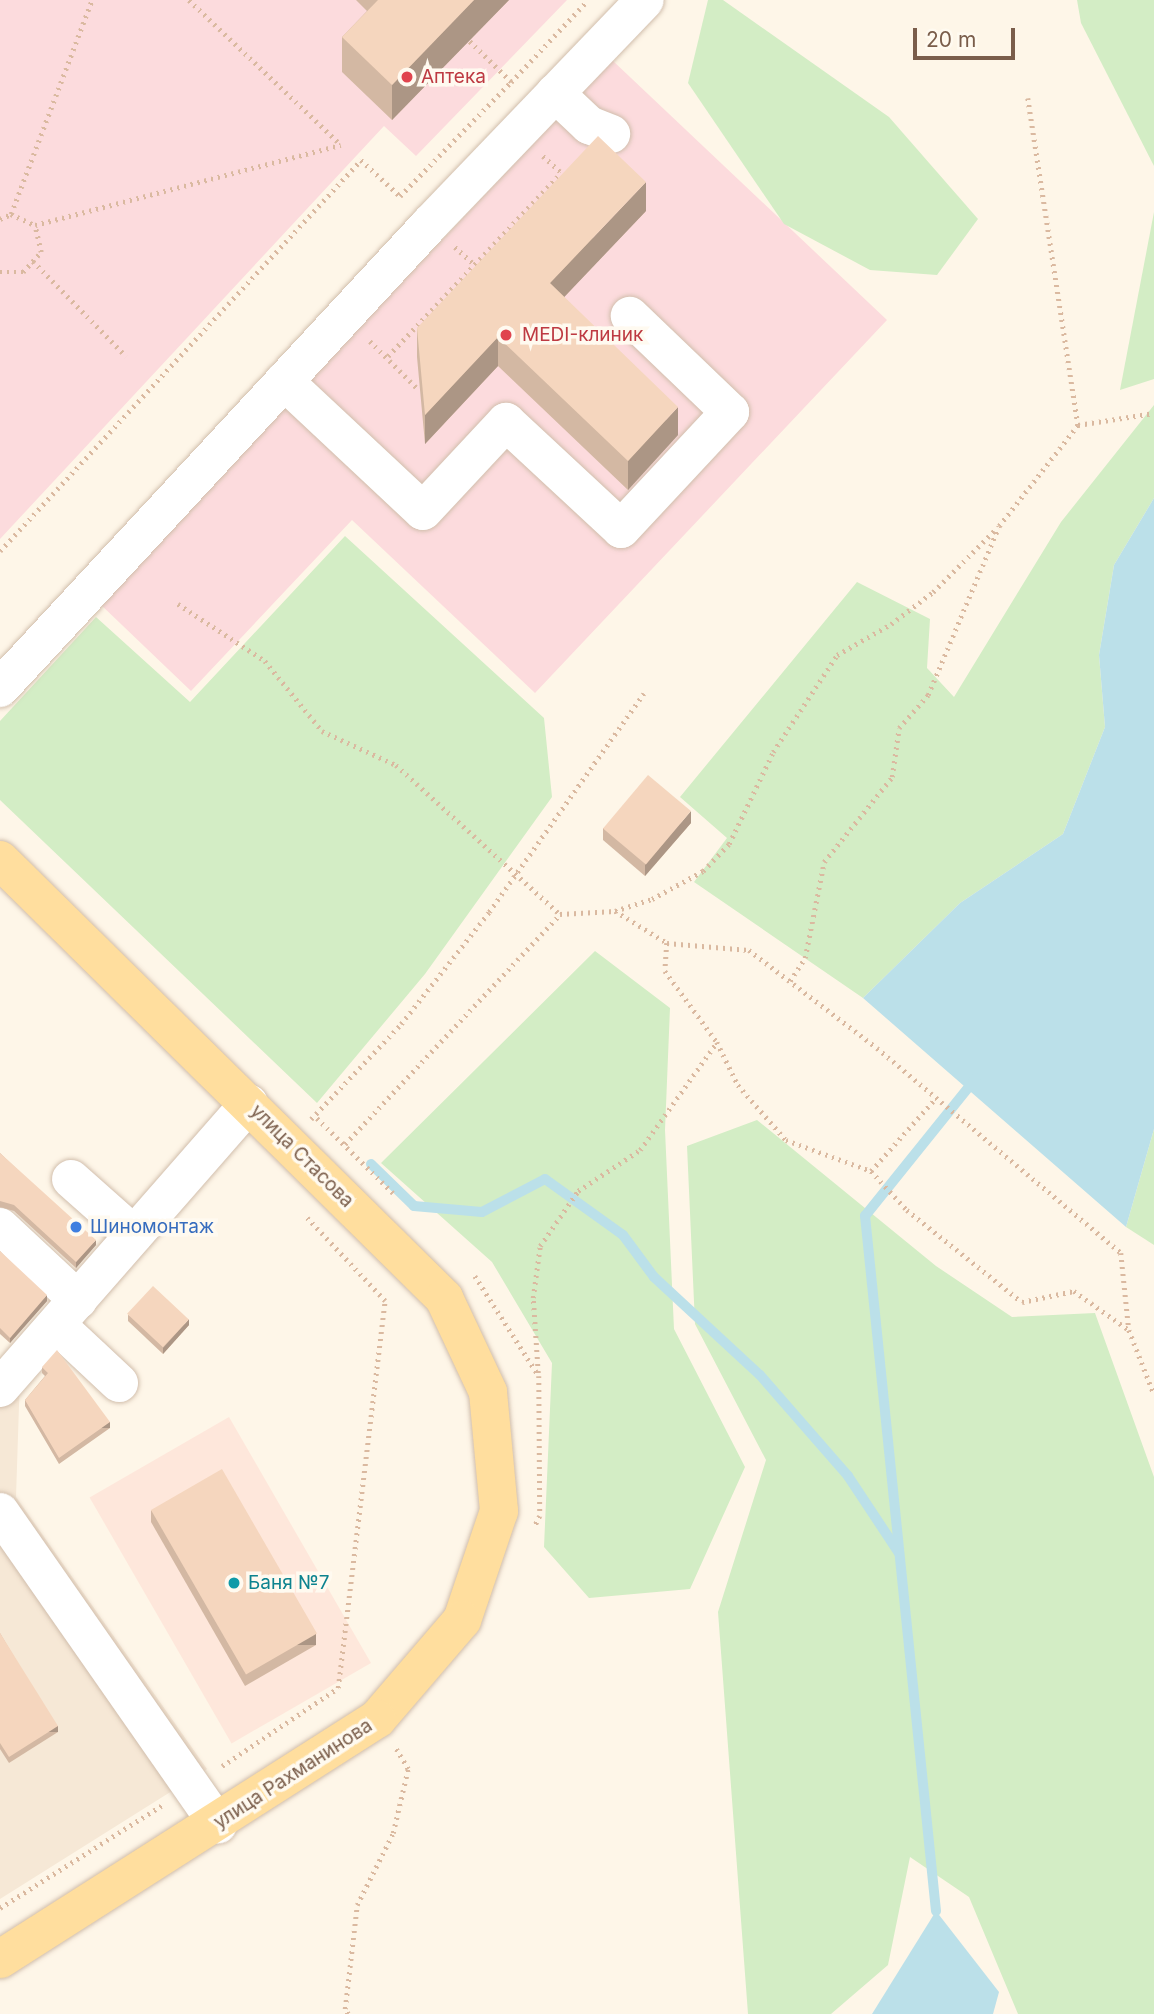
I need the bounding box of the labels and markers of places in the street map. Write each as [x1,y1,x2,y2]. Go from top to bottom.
place label: Аптека [421,66,486,88]
marker: Аптека [399,69,415,85]
place label: MEDI-клиник [522,324,643,346]
marker: MEDI-клиник [496,325,516,345]
place label: Шиномонтаж [90,1216,214,1238]
marker: Шиномонтаж [68,1219,84,1235]
place label: Баня №7 [248,1572,330,1594]
marker: Баня №7 [226,1575,242,1591]

